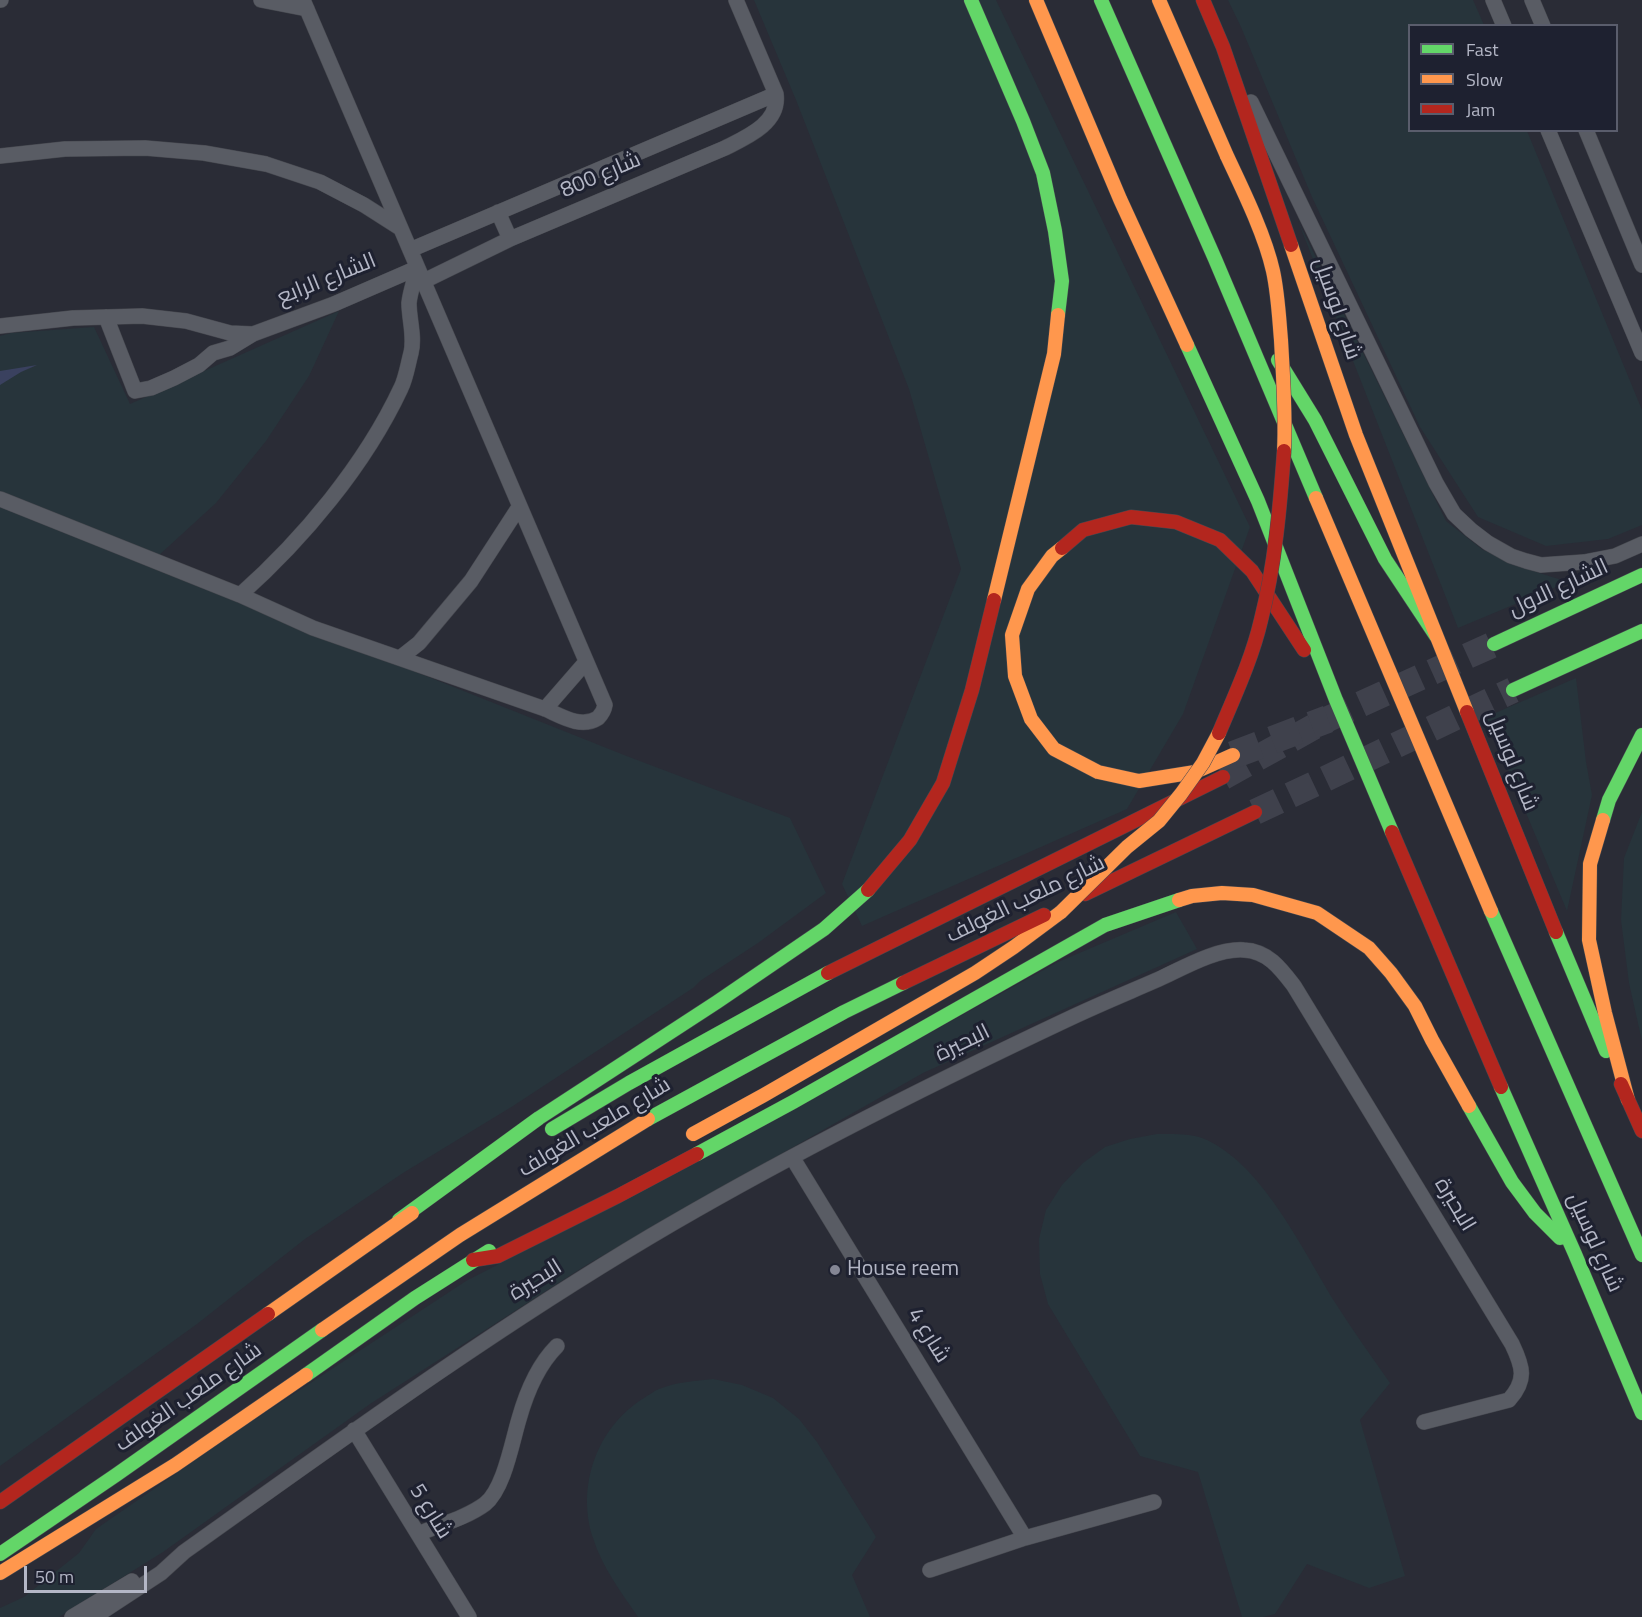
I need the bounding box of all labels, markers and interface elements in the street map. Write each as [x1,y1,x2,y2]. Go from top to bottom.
legend [1408,24,1618,132]
text: Fast [1466,36,1499,63]
text: Slow [1466,66,1503,93]
text: Jam [1466,96,1495,123]
street label: شارع 800 [557,147,645,205]
street label: الشارع الرابع [274,248,380,312]
street label: شارع لوسيل [1306,254,1366,364]
street label: الشارع الاول [1505,554,1613,624]
street label: شارع لوسيل [1479,707,1543,815]
street label: شارع ملعب الغولف [942,850,1110,950]
street label: البحيرة [931,1020,995,1068]
street label: شارع ملعب الغولف [514,1072,676,1184]
street label: البحيرة [1428,1174,1480,1236]
street label: شارع لوسيل [1560,1189,1628,1297]
street label: البحيرة [505,1255,567,1307]
place label: House reem [847,1257,959,1283]
marker: House reem [828,1263,842,1277]
street label: شارع 4 [901,1304,955,1368]
street label: شارع ملعب الغولف [111,1338,267,1458]
street label: شارع 5 [403,1480,457,1544]
scale bar [27,1554,150,1592]
text: 50 m [35,1563,74,1590]

